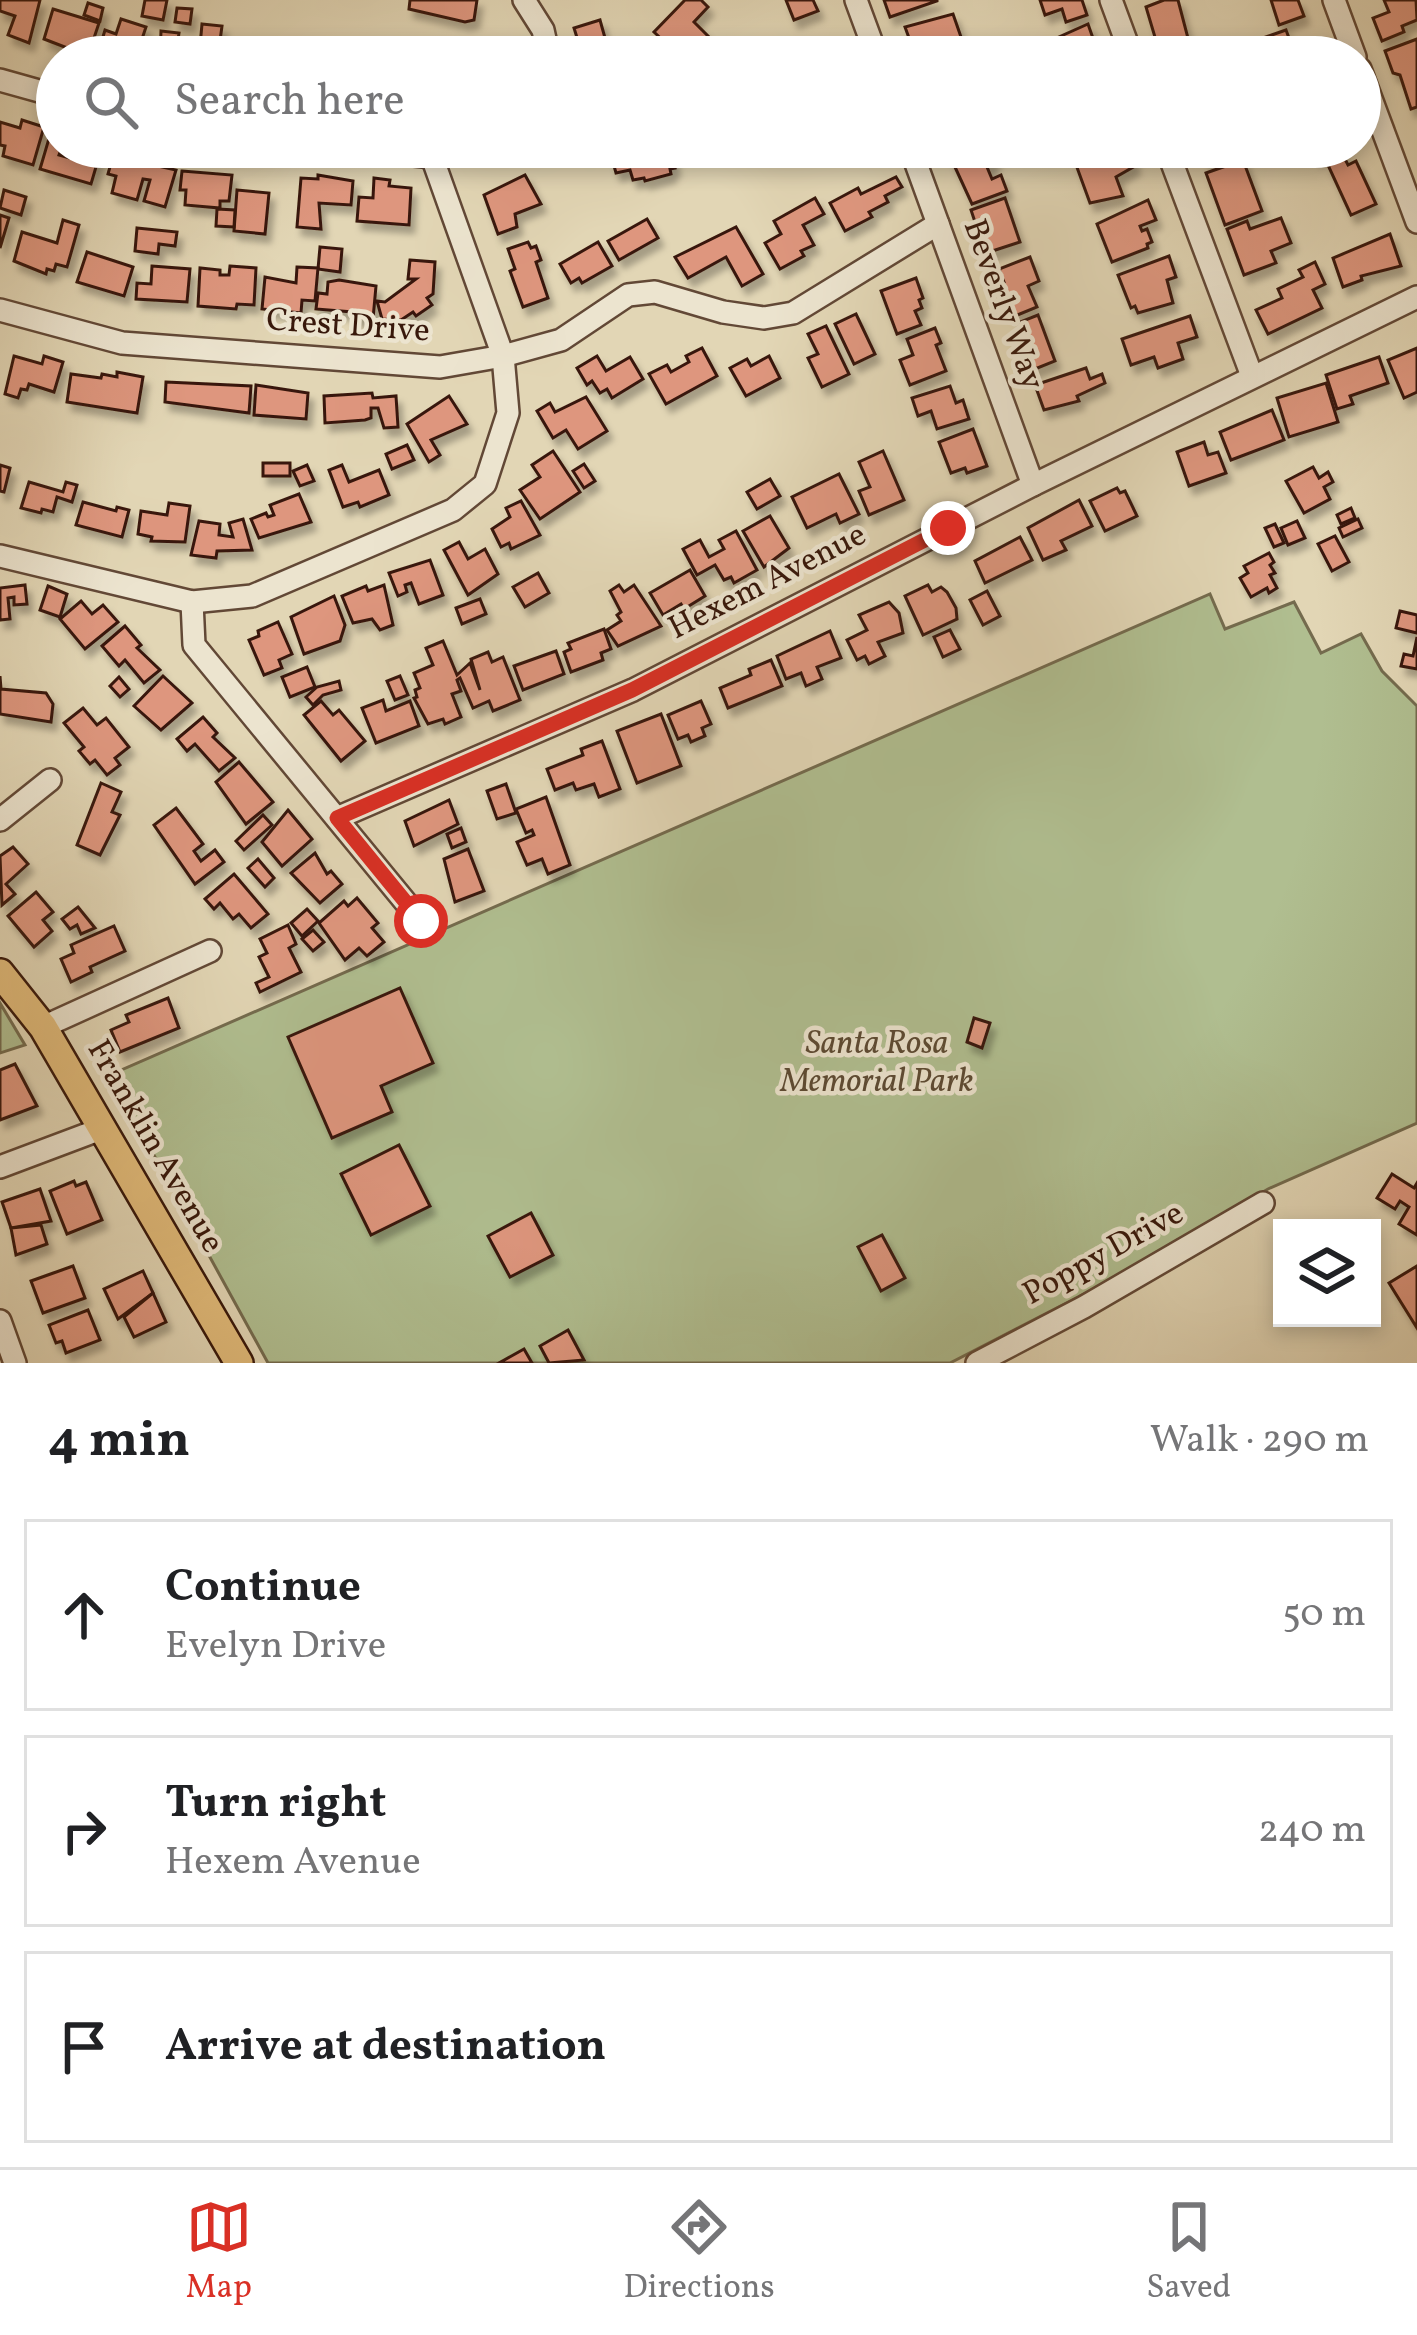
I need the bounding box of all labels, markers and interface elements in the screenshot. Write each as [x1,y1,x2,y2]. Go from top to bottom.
search box [36,36,1381,168]
icon: search [78,69,144,135]
text: Search here [174,71,405,134]
street label: Beverly Way [950,213,1054,397]
street label: Crest Drive [265,298,431,356]
route end [921,501,975,555]
street label: Hexem Avenue [661,513,875,653]
route start [394,894,448,948]
park label: Santa Rosa Memorial Park [779,1022,974,1106]
street label: Franklin Avenue [74,1032,234,1262]
street label: Poppy Drive [1015,1192,1193,1318]
map controls [1273,1219,1381,1327]
button: layers [1273,1219,1381,1327]
text: 4 min [48,1406,190,1477]
text: Walk · 290 m [1150,1414,1369,1468]
text: Continue [165,1557,361,1620]
icon: ahead [51,1582,117,1648]
text: 50 m [1282,1588,1366,1642]
text: Evelyn Drive [165,1620,386,1674]
text: Turn right [165,1773,386,1836]
icon: right [51,1798,117,1864]
text: 240 m [1258,1804,1366,1858]
text: Hexem Avenue [165,1836,421,1890]
icon: arrive [51,2014,117,2080]
text: Arrive at destination [165,2016,606,2079]
tab: Map [186,2194,252,2312]
tab: Directions [623,2194,775,2312]
tab: Saved [1146,2194,1231,2312]

